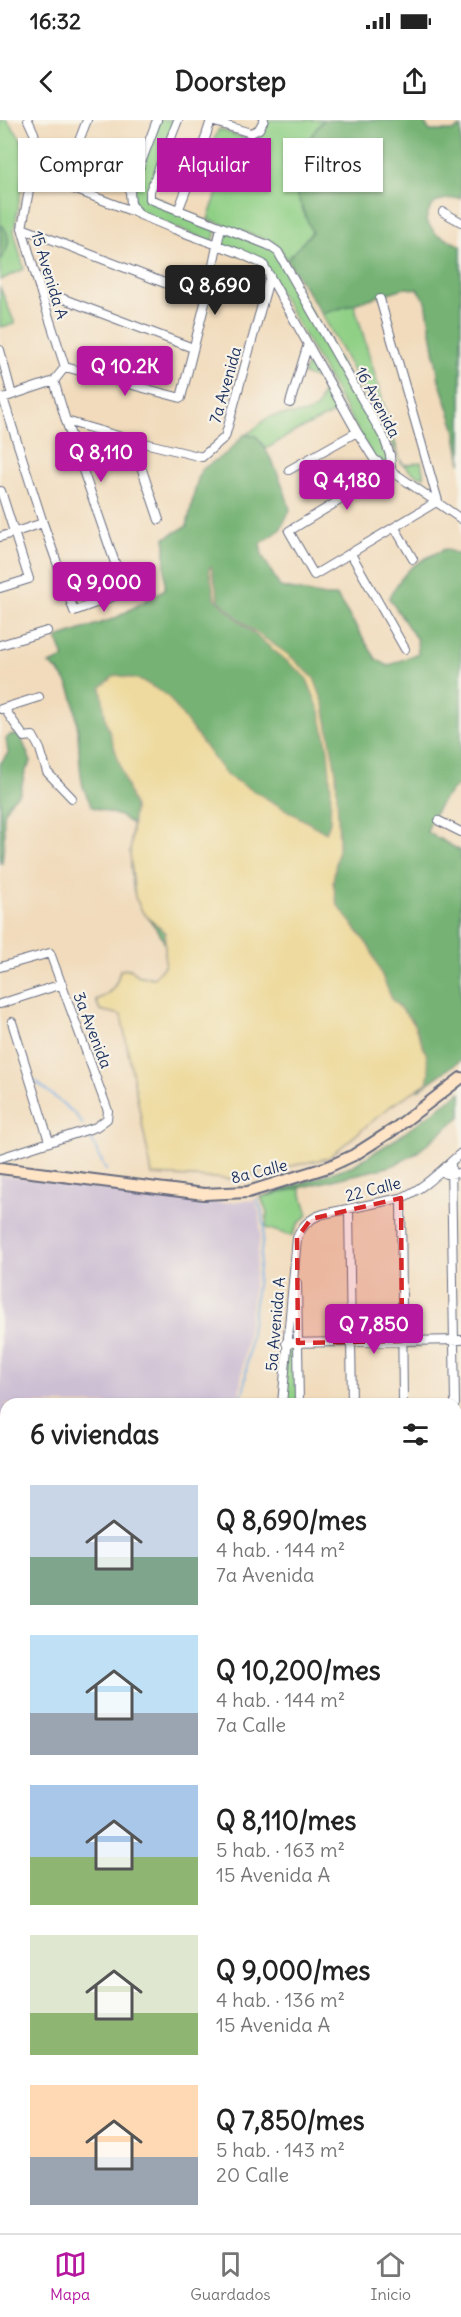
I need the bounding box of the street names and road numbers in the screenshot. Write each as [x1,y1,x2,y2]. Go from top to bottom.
street label: 15 Avenida A [27,228,73,322]
street label: 7a Avenida [205,344,245,426]
street label: 16 Avenida [351,363,405,441]
street label: 3a Avenida [69,989,117,1071]
street label: 8a Calle [229,1154,289,1188]
street label: 22 Calle [343,1172,403,1206]
street label: 5a Avenida A [261,1276,289,1372]

